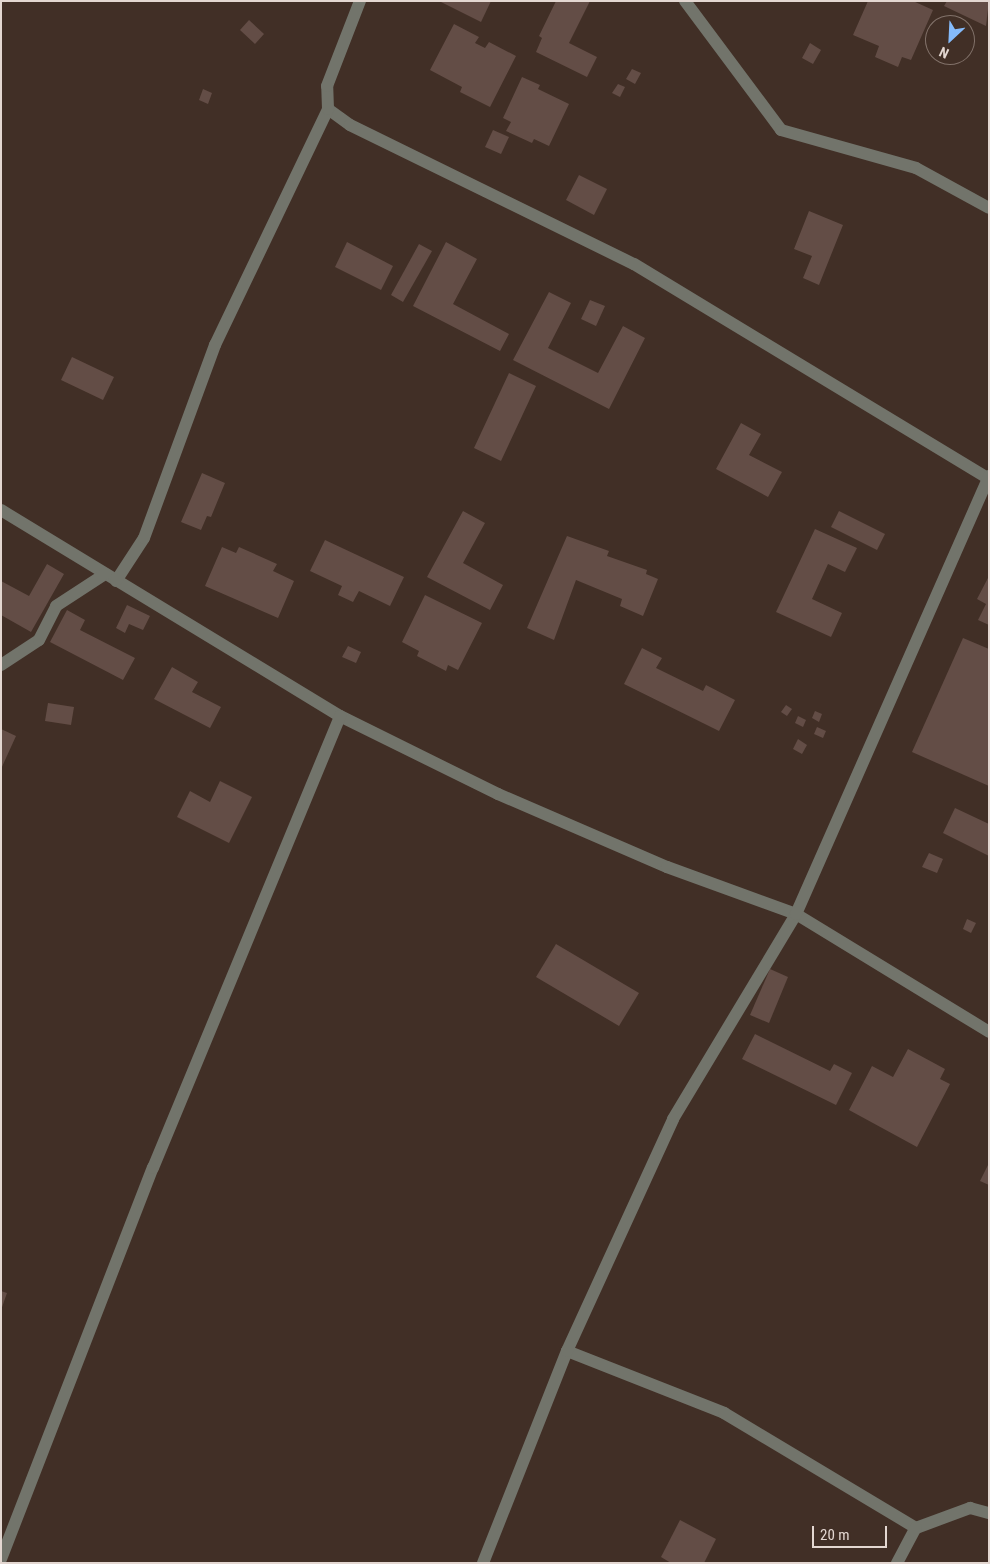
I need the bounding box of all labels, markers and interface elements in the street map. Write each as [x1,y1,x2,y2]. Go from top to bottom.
north arrow [925,15,975,65]
text: N [937,44,951,62]
scale bar [815,1516,890,1548]
text: 20 m [820,1526,850,1544]

